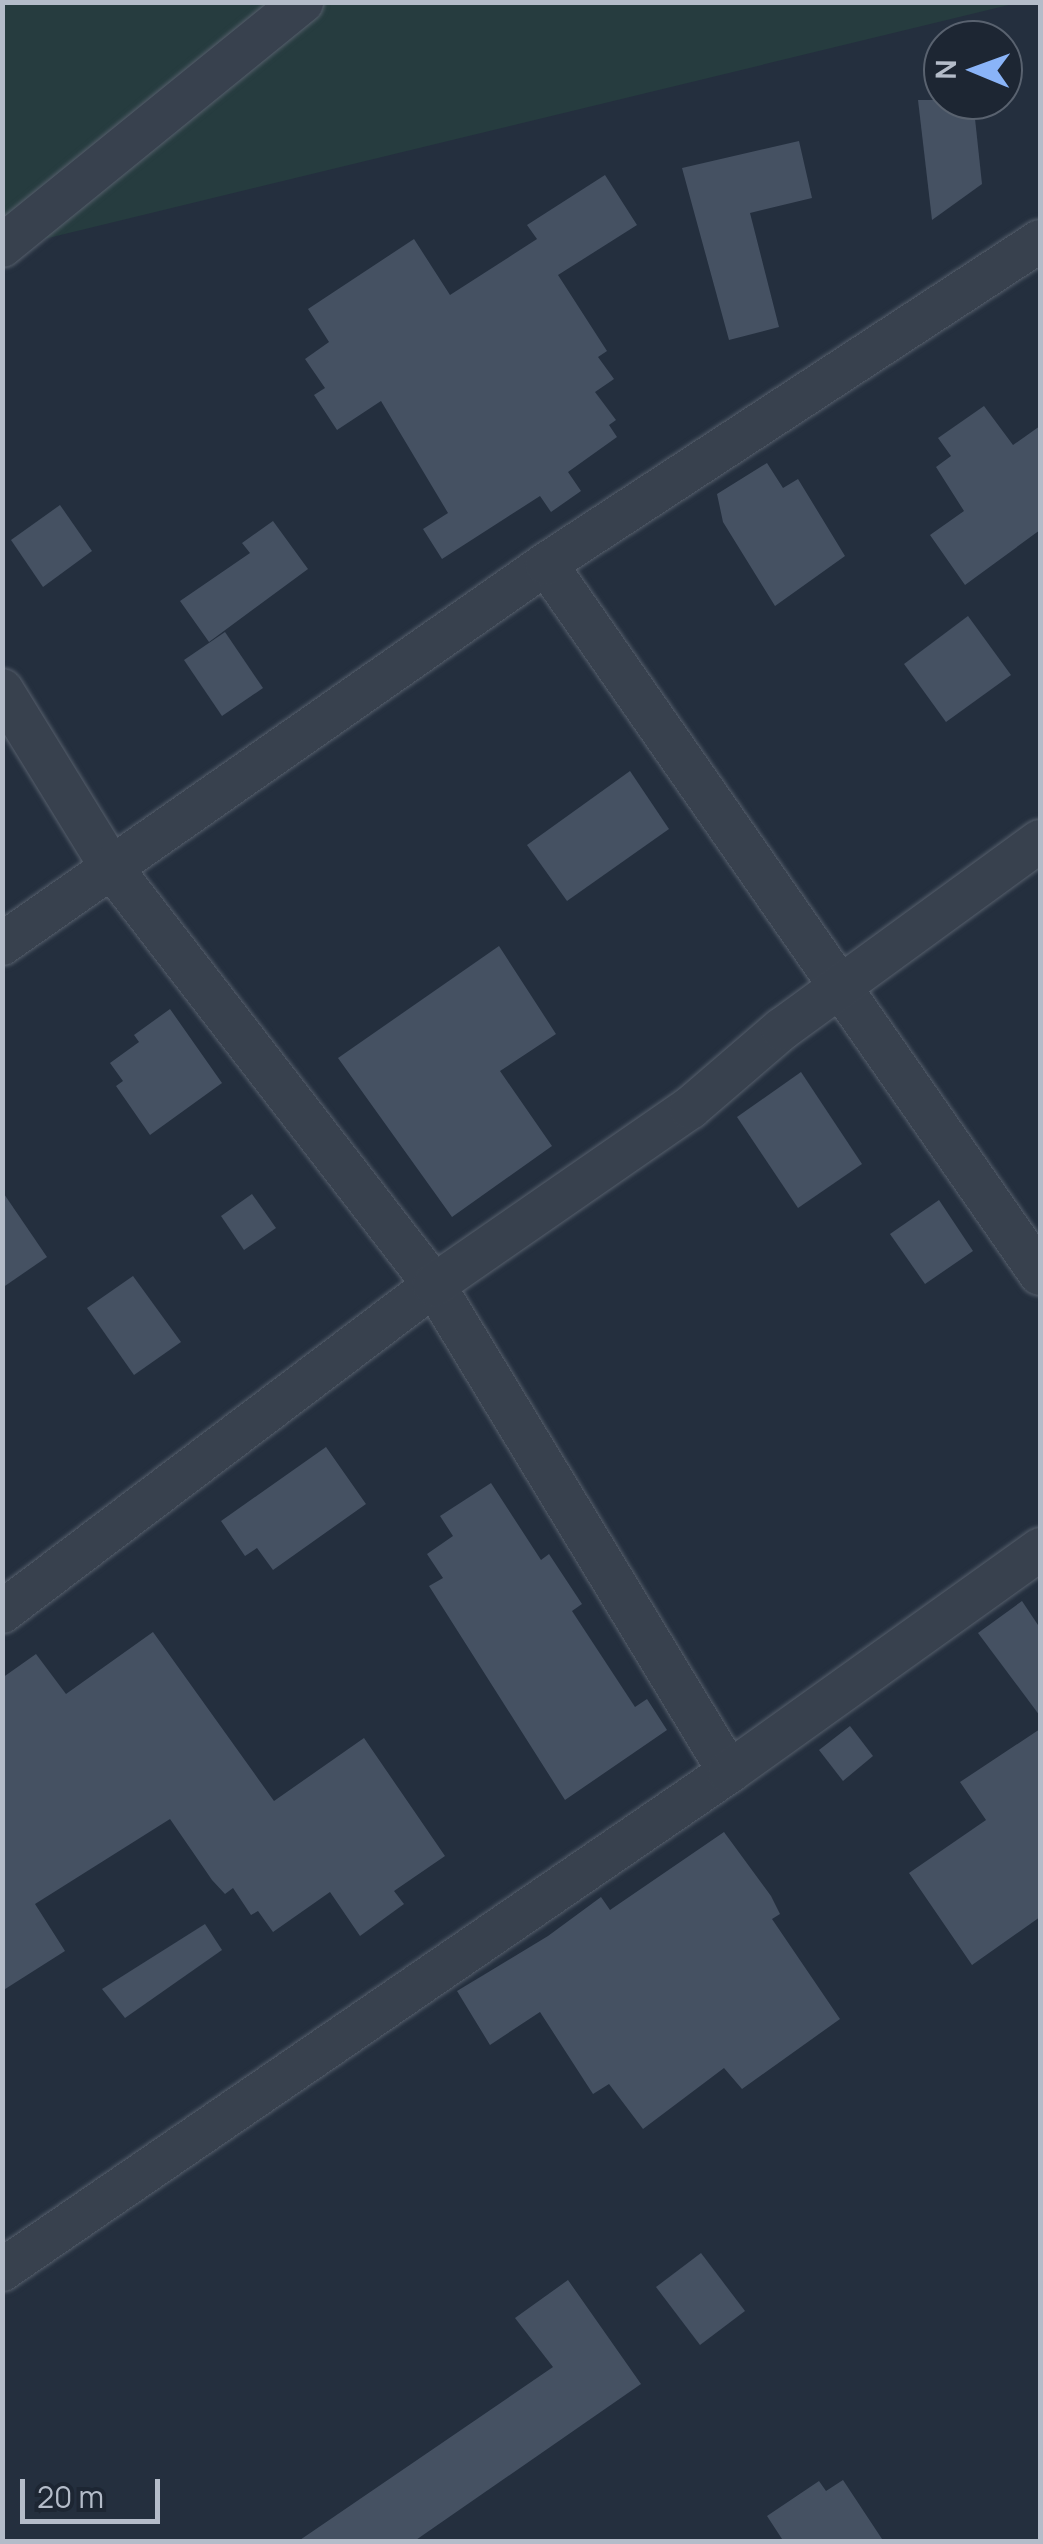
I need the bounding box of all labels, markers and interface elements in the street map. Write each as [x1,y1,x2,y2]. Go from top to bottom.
north arrow [923,20,1023,120]
text: N [926,59,964,80]
scale bar [25,2459,165,2521]
text: 20 m [37,2476,104,2517]

